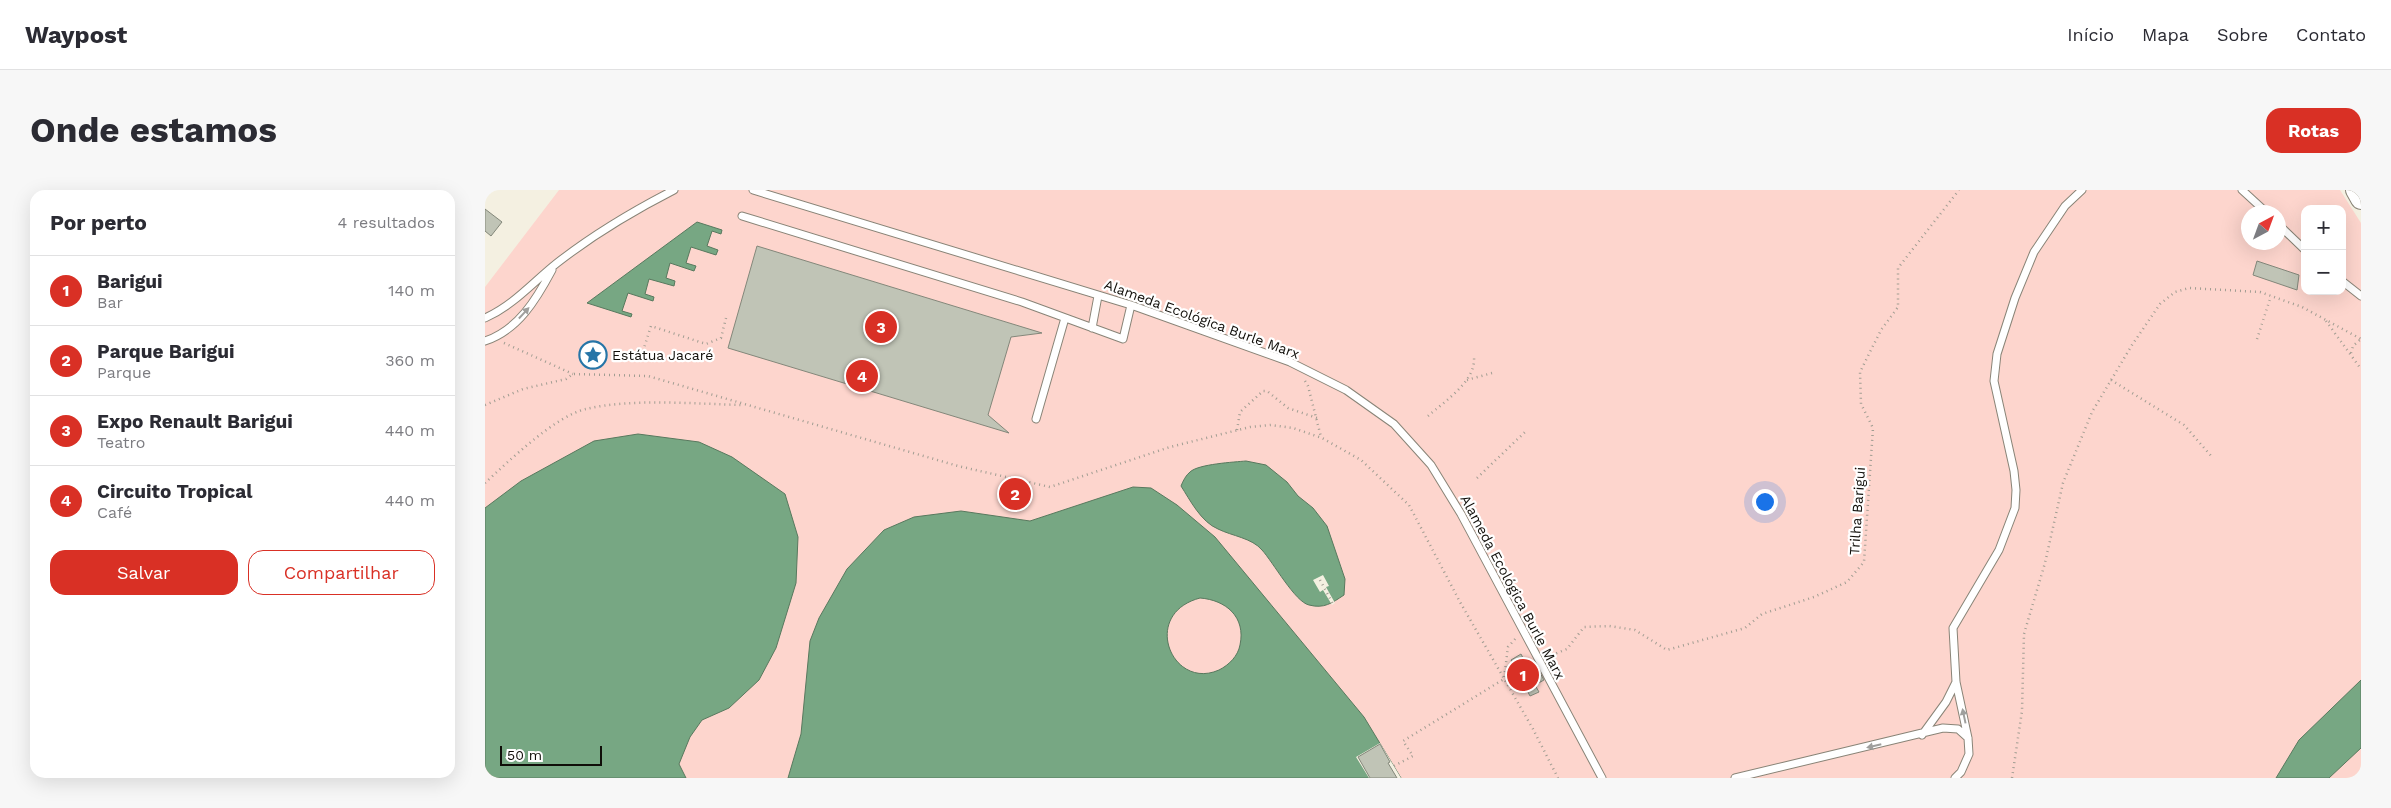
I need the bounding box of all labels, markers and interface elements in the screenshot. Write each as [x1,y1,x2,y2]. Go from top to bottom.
text: Waypost [25,21,127,49]
text: Início [2067,24,2114,45]
text: Mapa [2142,24,2189,45]
text: Sobre [2217,24,2268,45]
text: Contato [2296,24,2366,45]
button: Rotas [2266,108,2361,153]
text: Onde estamos [30,109,277,151]
north arrow [2241,205,2286,250]
map controls [2301,205,2346,295]
button: + [2301,205,2346,250]
text: Por perto [50,210,147,235]
text: 4 resultados [338,213,435,232]
button: − [2301,250,2346,295]
text: Barigui [97,270,163,293]
street label: Alameda Ecológica Burle Marx [1102,276,1302,362]
text: 1 [63,281,69,300]
text: 140 m [388,281,435,300]
text: Bar [97,293,123,312]
one-way arrow [518,308,530,320]
pin: 3 [865,308,897,346]
text: Parque Barigui [97,340,234,363]
place icon: Estátua Jacaré [578,340,608,370]
place label: Estátua Jacaré [612,347,713,363]
text: 2 [61,351,71,370]
text: 360 m [385,351,435,370]
pin: 4 [846,357,878,395]
text: Parque [97,363,151,382]
text: Expo Renault Barigui [97,410,293,433]
text: 3 [61,421,71,440]
text: 440 m [385,421,435,440]
text: Teatro [97,433,145,452]
street label: Trilha Barigui [1846,466,1868,556]
pin: 2 [999,475,1031,513]
text: Circuito Tropical [97,480,252,503]
your location [1752,489,1778,515]
text: 4 [61,491,71,510]
text: 440 m [385,491,435,510]
street label: Alameda Ecológica Burle Marx [1457,492,1569,682]
text: Café [97,503,132,522]
button: Salvar [50,550,238,595]
button: Compartilhar [248,550,435,595]
pin: 1 [1507,656,1539,694]
one-way arrow [1959,708,1967,724]
one-way arrow [1867,742,1882,750]
scale bar [500,743,603,766]
text: 50 m [507,747,542,763]

